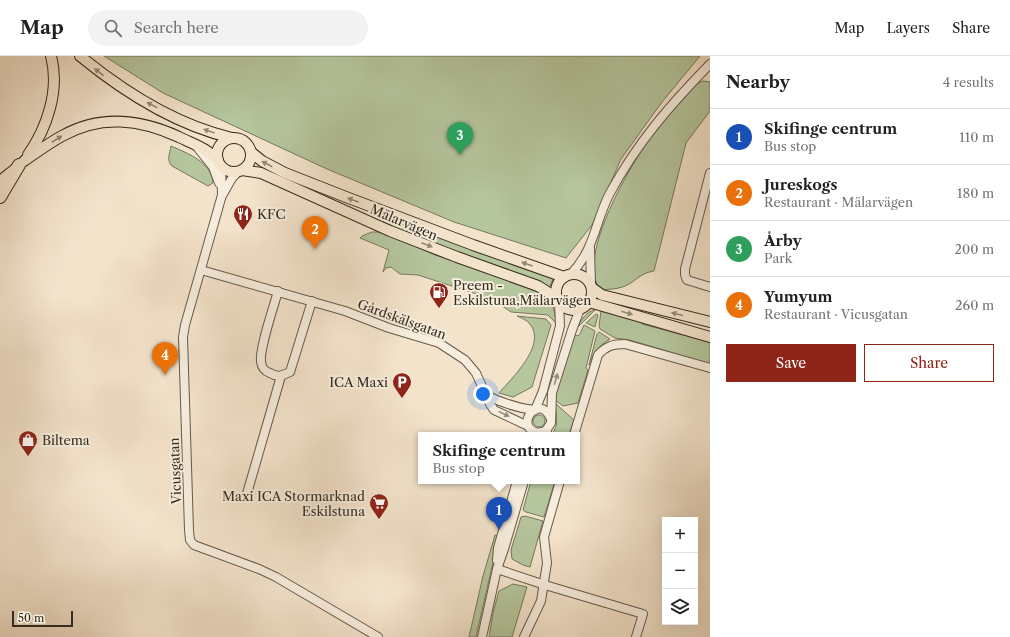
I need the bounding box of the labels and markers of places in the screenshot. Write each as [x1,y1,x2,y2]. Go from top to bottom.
pin: 3 [447,122,473,155]
restaurant icon: KFC [232,203,254,231]
place label: KFC [257,206,286,222]
pin: 2 [302,216,328,249]
place label: Preem - Eskilstuna,Mälarvägen [453,277,591,308]
fuel station icon: Preem - Eskilstuna,Mälarvägen [428,281,450,309]
pin: 4 [152,342,178,375]
parking icon: ICA Maxi [391,371,413,399]
place label: ICA Maxi [329,374,388,390]
shop icon: Biltema [17,429,39,457]
place label: Biltema [42,432,90,448]
place label: Maxi ICA Stormarknad Eskilstuna [222,488,365,519]
supermarket icon: Maxi ICA Stormarknad Eskilstuna [368,492,390,520]
pin: 1 [486,497,512,530]

